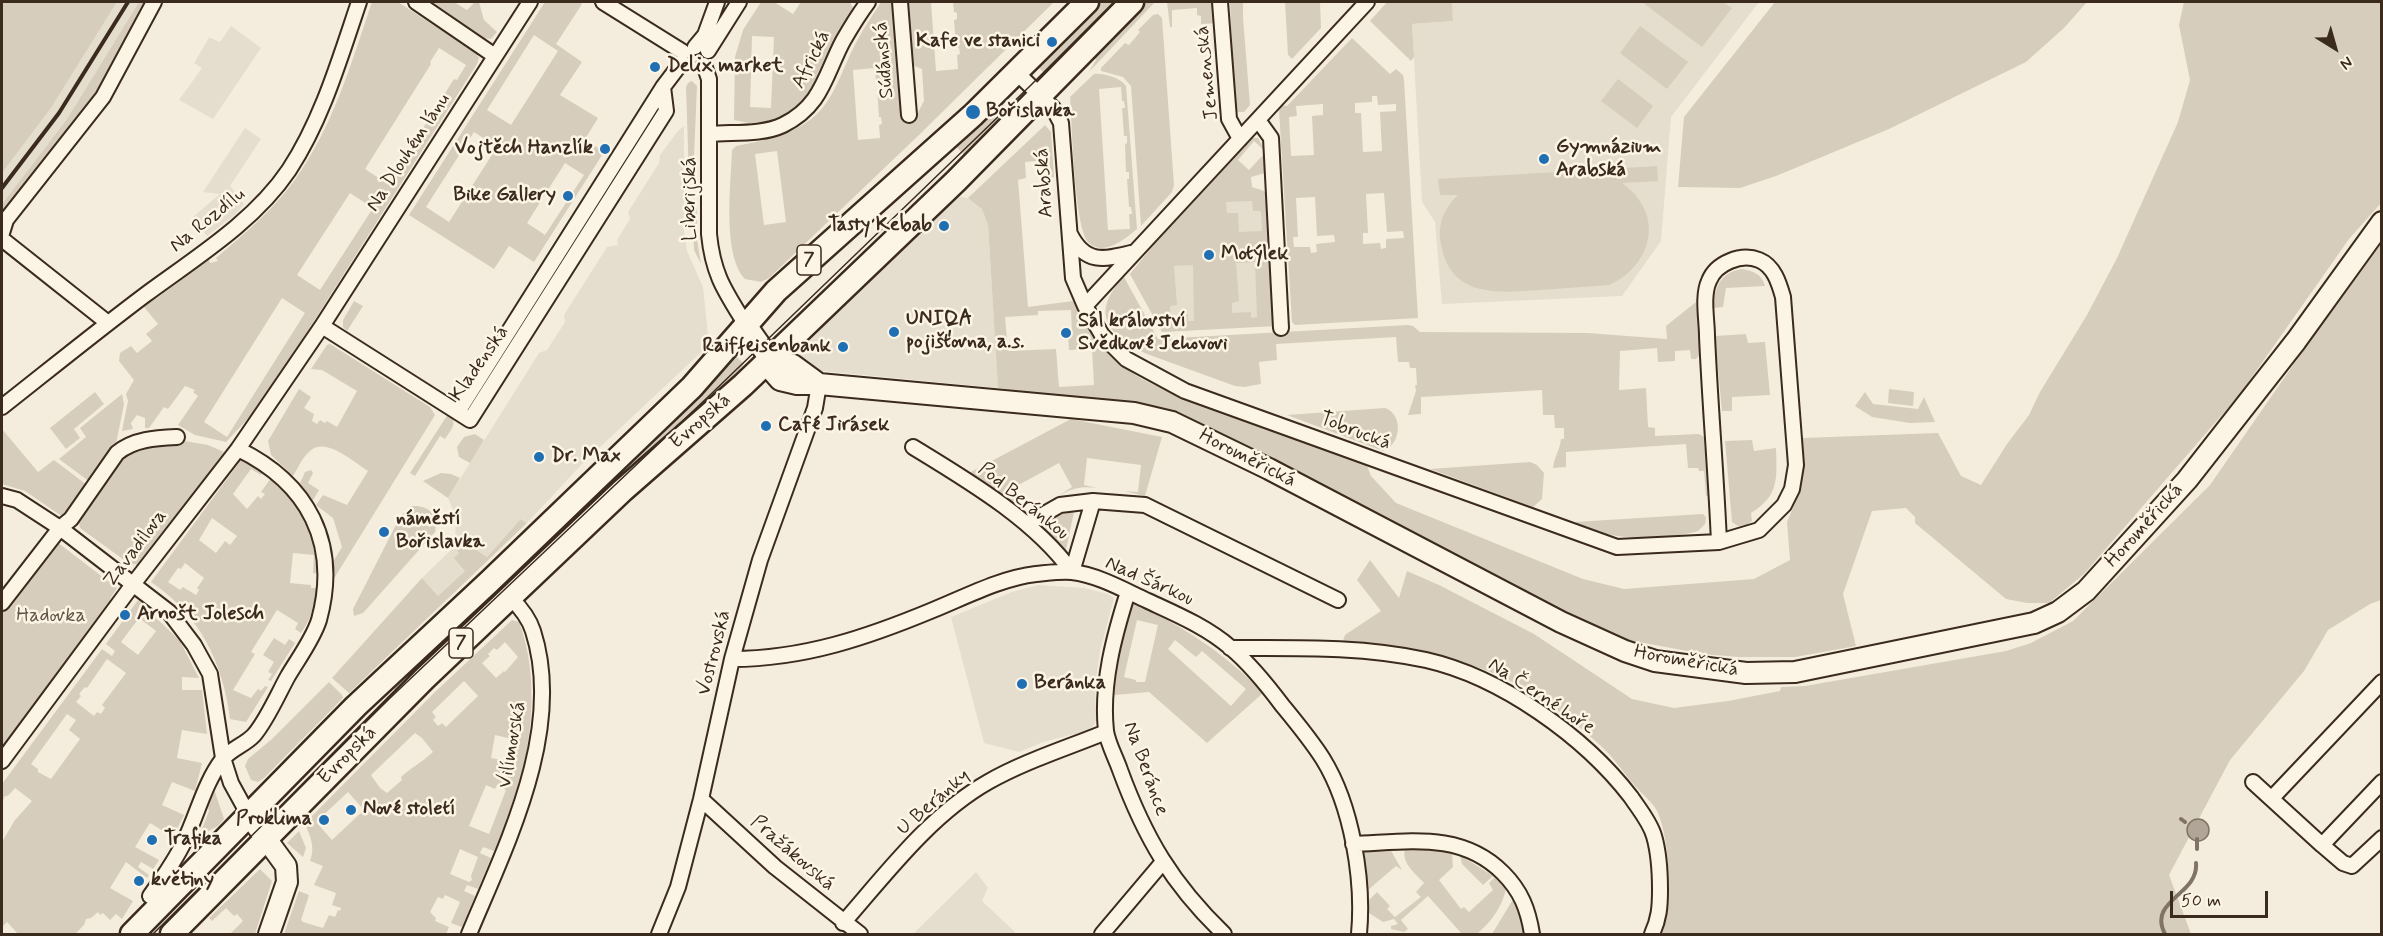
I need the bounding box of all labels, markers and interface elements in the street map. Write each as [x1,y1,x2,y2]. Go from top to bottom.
north arrow [2305,18,2365,78]
street label: Súdánská [870,21,900,99]
street label: Jemenská [1191,25,1225,121]
street label: Africká [787,27,837,93]
place label: Kafe ve stanici [916,30,1040,54]
marker: Kafe ve stanici [1045,35,1059,49]
text: N [2336,51,2357,74]
place label: Delix market [667,55,783,79]
marker: Delix market [648,60,662,74]
street label: Na Dlouhém lánu [362,89,456,217]
place label: Bořislavka [986,100,1074,124]
marker: Bořislavka [964,103,982,121]
place label: Gymnázium Arabská [1556,136,1661,183]
place label: Vojtěch Hanzlík [455,137,593,161]
marker: Vojtěch Hanzlík [598,142,612,156]
street label: Arabská [1031,147,1059,219]
marker: Gymnázium Arabská [1537,152,1551,166]
street label: Liberijská [679,157,703,241]
street label: Na Rozdílu [165,183,251,259]
place label: Bike Gallery [453,184,556,208]
marker: Bike Gallery [561,189,575,203]
place label: Tasty Kebab [828,214,932,238]
marker: Tasty Kebab [937,219,951,233]
place label: Motýlek [1221,243,1289,267]
road number: 7 [797,245,821,275]
marker: Motýlek [1202,248,1216,262]
place label: UNIQA pojišťovna, a.s. [906,308,1024,355]
place label: Sál království Svědkové Jehovovi [1078,310,1227,357]
street label: Kladenská [445,321,515,407]
marker: UNIQA pojišťovna, a.s. [887,325,901,339]
marker: Sál království Svědkové Jehovovi [1059,326,1073,340]
place label: Raiffeisenbank [702,335,831,359]
marker: Raiffeisenbank [836,340,850,354]
street label: Evropská [665,389,737,455]
street label: Tobrucká [1316,407,1394,457]
place label: Café Jirásek [778,414,889,438]
marker: Café Jirásek [759,419,773,433]
street label: Horoměřická [1195,424,1299,494]
place label: Dr. Max [551,445,621,469]
marker: Dr. Max [532,450,546,464]
street label: Pod Beránkou [973,458,1073,546]
street label: Horoměřická [2101,479,2189,573]
street label: Zavadilova [99,506,173,592]
place label: náměstí Bořislavka [396,508,484,555]
marker: náměstí Bořislavka [377,525,391,539]
street label: Nad Šárkou [1101,552,1197,612]
place label: Arnošt Jolesch [137,603,264,627]
park label: Hadovka [16,605,86,629]
marker: Arnošt Jolesch [118,608,132,622]
street label: Vostrovská [693,608,737,698]
road number: 7 [449,628,473,658]
street label: Horoměřická [1632,641,1740,683]
street label: Na Černé hoře [1483,653,1599,741]
place label: Beránka [1034,672,1106,696]
marker: Beránka [1015,677,1029,691]
street label: Vilímovská [494,700,532,790]
street label: Na Beránce [1117,719,1173,819]
street label: Evropská [314,722,382,790]
street label: U Beránky [892,765,976,841]
place label: Nové století [363,798,456,822]
marker: Nové století [344,803,358,817]
place label: Proklima [236,808,312,832]
street label: Pražákovská [745,811,839,897]
marker: Proklima [317,813,331,827]
place label: Trafika [164,828,222,852]
marker: Trafika [145,833,159,847]
place label: květiny [151,869,214,893]
marker: květiny [132,874,146,888]
scale bar [2173,879,2270,917]
text: 50 m [2181,889,2221,913]

